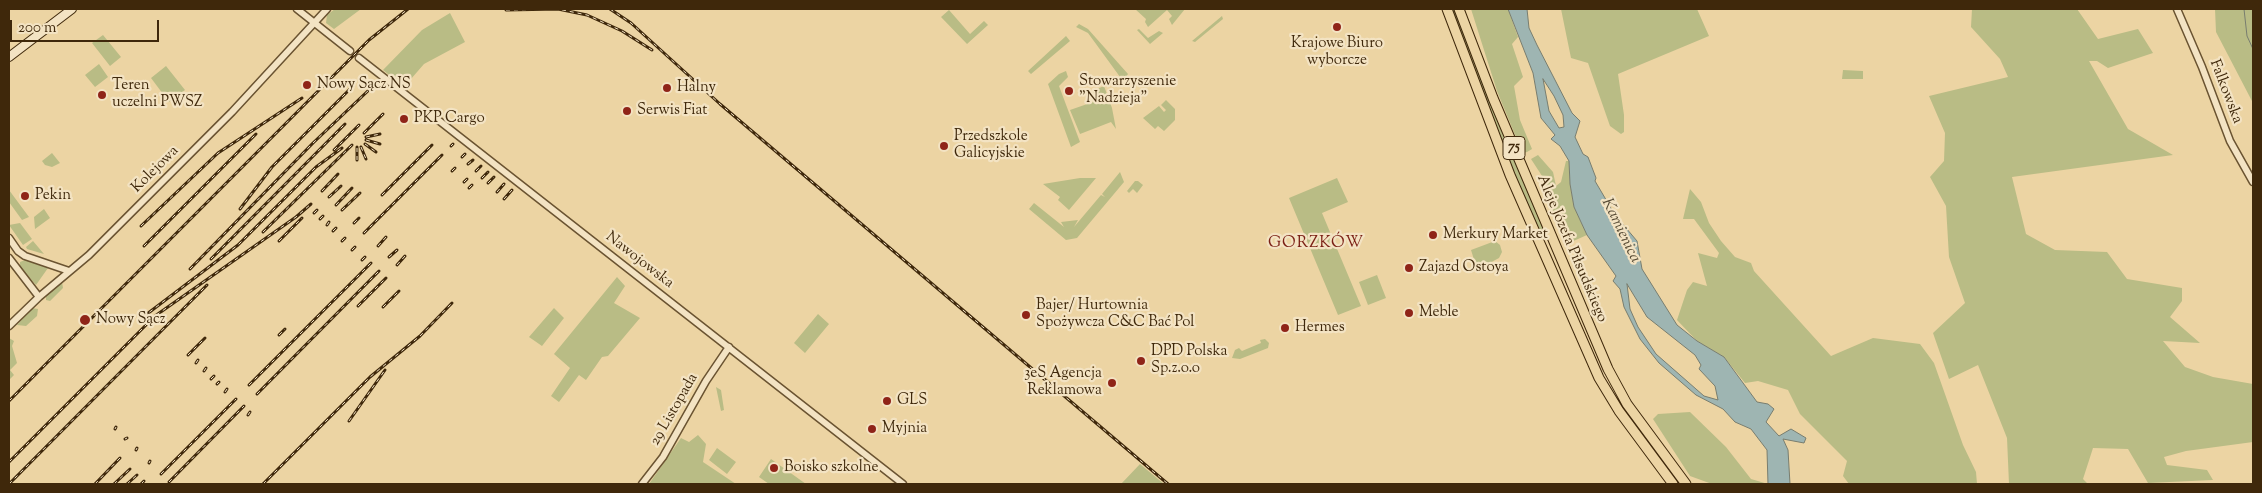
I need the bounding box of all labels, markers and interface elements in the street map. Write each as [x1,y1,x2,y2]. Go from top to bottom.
scale bar [12,10,161,42]
text: 200 m [18,18,57,39]
marker: Krajowe Biuro wyborcze [1331,21,1343,33]
place label: Krajowe Biuro wyborcze [1291,35,1383,70]
street label: Falkowska [2205,57,2245,127]
place label: Stowarzyszenie "Nadzieja" [1079,73,1176,108]
place label: Nowy Sącz NS [317,76,411,94]
place label: Teren uczelni PWSZ [112,77,202,112]
marker: Nowy Sącz NS [301,79,313,91]
place label: Halny [677,79,716,97]
marker: Halny [661,82,673,94]
marker: Stowarzyszenie "Nadzieja" [1063,85,1075,97]
marker: Teren uczelni PWSZ [96,89,108,101]
place label: Serwis Fiat [637,102,707,120]
marker: Serwis Fiat [621,105,633,117]
place label: PKP Cargo [414,110,485,128]
marker: PKP Cargo [398,113,410,125]
place label: Przedszkole Galicyjskie [954,128,1028,163]
road number: 75 [1503,136,1525,160]
marker: Przedszkole Galicyjskie [938,140,950,152]
street label: Kolejowa [129,143,183,197]
street label: Aleje Józefa Piłsudskiego [1532,173,1610,325]
place label: Pekin [35,187,71,205]
marker: Pekin [19,190,31,202]
water label: Kamienica [1596,196,1644,266]
place label: Merkury Market [1443,226,1548,244]
street label: Nawojowska [601,229,677,293]
marker: Merkury Market [1427,229,1439,241]
district label: GORZKÓW [1267,234,1365,254]
place label: Zajazd Ostoya [1419,259,1509,277]
marker: Zajazd Ostoya [1403,262,1415,274]
place label: Bajer/ Hurtownia Spożywcza C&C Bać Pol [1036,297,1195,332]
place label: Meble [1419,304,1459,322]
marker: Meble [1403,307,1415,319]
marker: Bajer/ Hurtownia Spożywcza C&C Bać Pol [1020,309,1032,321]
place label: Nowy Sącz [96,311,166,329]
marker: Nowy Sącz [78,313,92,327]
place label: Hermes [1295,319,1345,337]
marker: Hermes [1279,322,1291,334]
place label: DPD Polska Sp.z.o.o [1151,343,1228,378]
marker: DPD Polska Sp.z.o.o [1135,355,1147,367]
place label: 3eS Agencja Reklamowa [1024,365,1102,400]
street label: 29 Listopada [647,371,703,449]
marker: 3eS Agencja Reklamowa [1106,377,1118,389]
place label: GLS [897,392,927,410]
marker: GLS [881,395,893,407]
place label: Myjnia [882,420,927,438]
marker: Myjnia [866,423,878,435]
place label: Boisko szkolne [784,459,879,477]
marker: Boisko szkolne [768,462,780,474]

